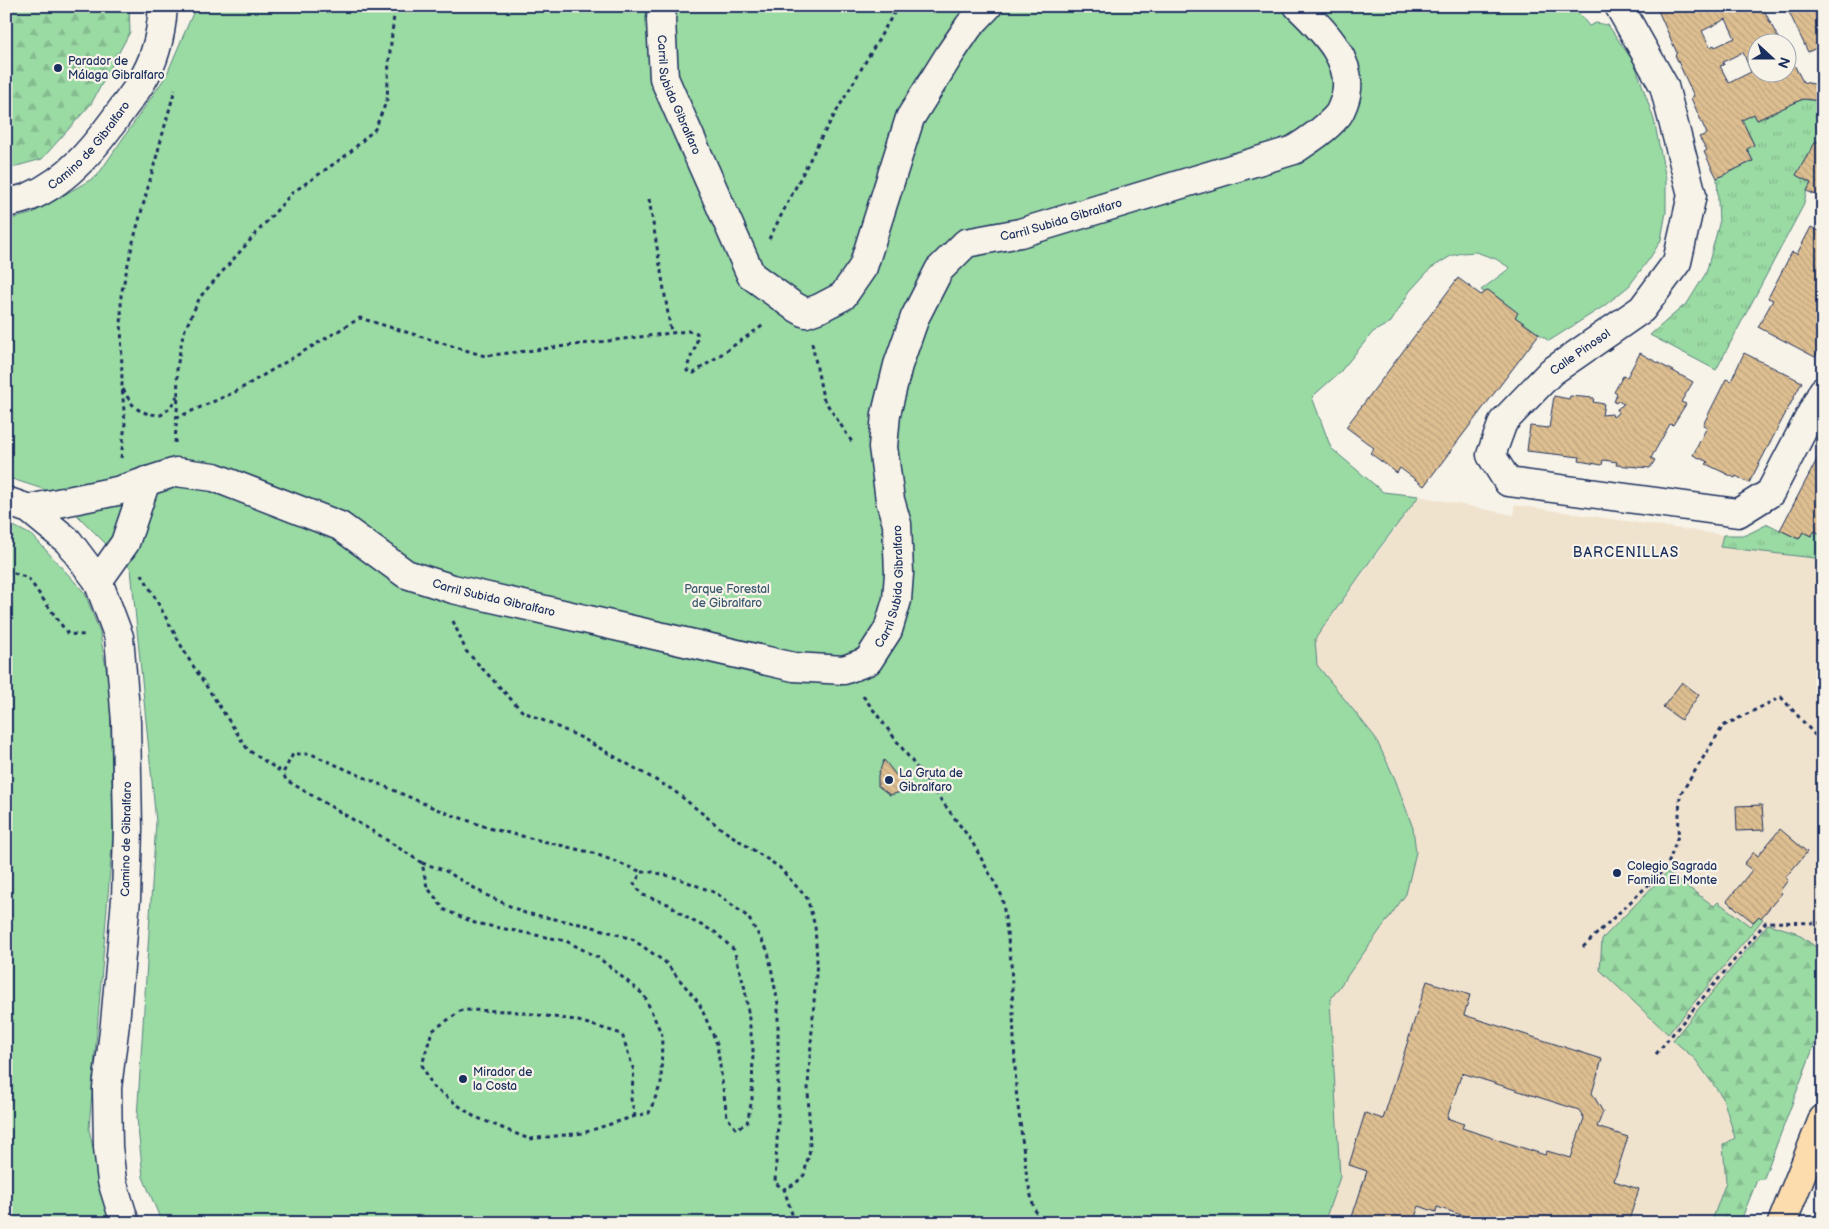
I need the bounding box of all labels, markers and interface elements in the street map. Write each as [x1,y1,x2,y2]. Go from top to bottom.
north arrow [1746,32,1796,82]
street label: Carril Subida Gibralfaro [654,34,704,157]
place label: Parador de Málaga Gibralfaro [68,54,165,83]
text: N [1774,55,1793,70]
marker: Parador de Málaga Gibralfaro [52,62,64,74]
street label: Camino de Gibralfaro [45,98,134,193]
street label: Carril Subida Gibralfaro [999,195,1124,245]
street label: Calle Pinosol [1547,326,1613,379]
street label: Carril Subida Gibralfaro [871,525,907,651]
district label: BARCENILLAS [1573,544,1679,561]
street label: Carril Subida Gibralfaro [430,576,557,620]
park label: Parque Forestal de Gibralfaro [684,582,770,611]
place label: La Gruta de Gibralfaro [899,766,963,795]
marker: La Gruta de Gibralfaro [883,774,895,786]
street label: Camino de Gibralfaro [118,781,135,897]
place label: Colegio Sagrada Familia El Monte [1627,859,1717,888]
marker: Colegio Sagrada Familia El Monte [1611,867,1623,879]
place label: Mirador de la Costa [473,1065,532,1094]
marker: Mirador de la Costa [457,1073,469,1085]

